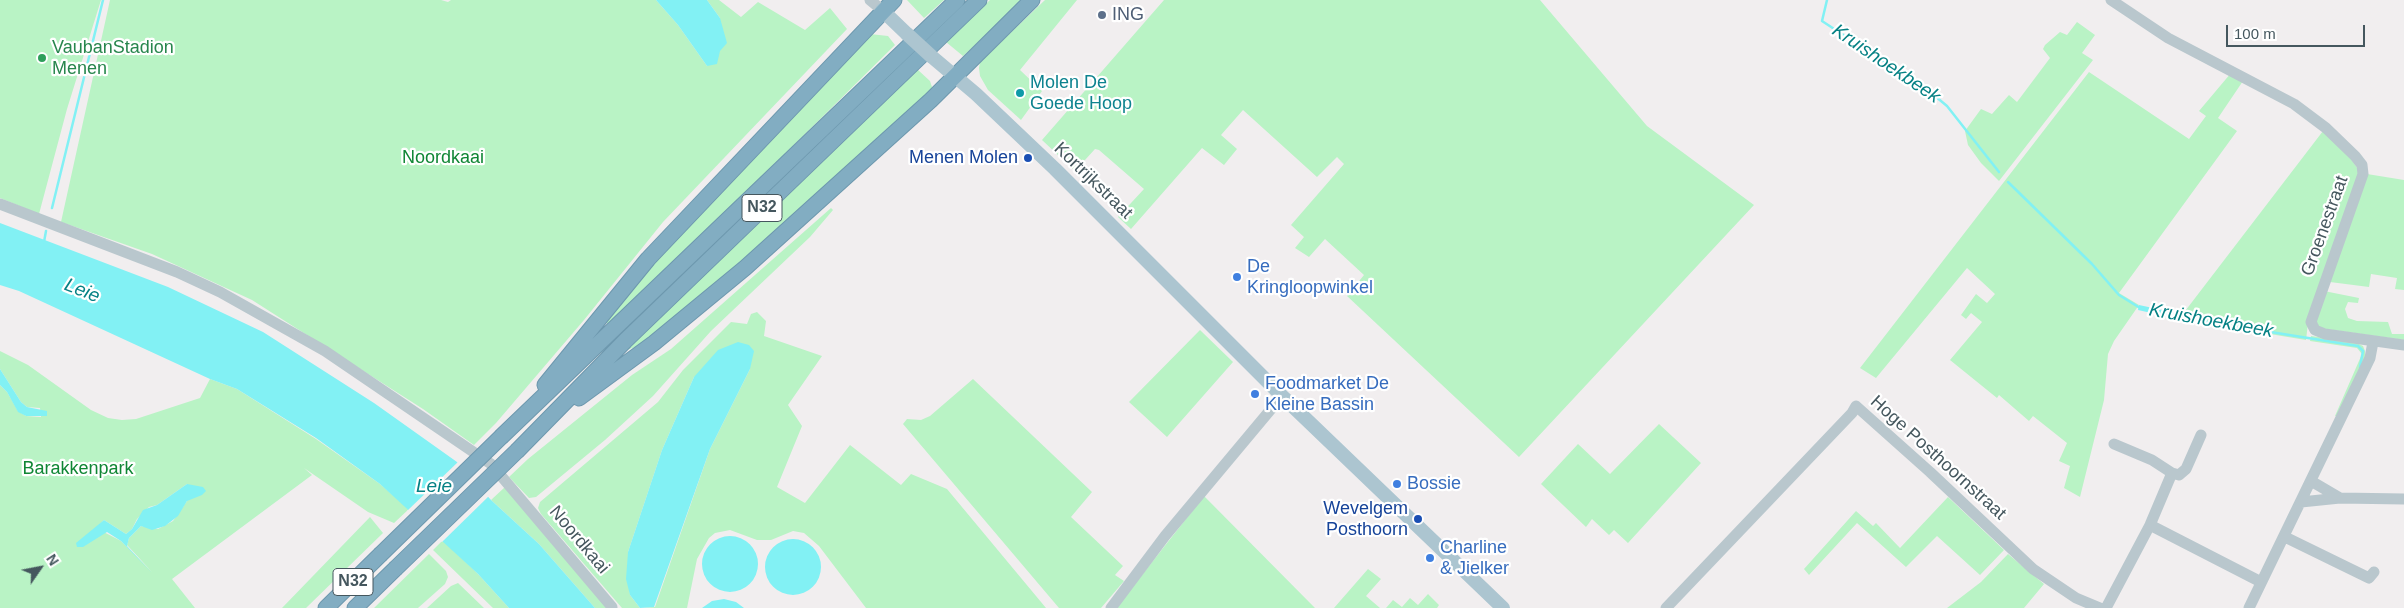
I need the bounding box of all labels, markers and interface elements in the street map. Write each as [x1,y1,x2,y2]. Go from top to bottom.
place label: ING [1112,4,1144,26]
marker: ING [1096,9,1108,21]
scale bar [2229,15,2368,47]
water label: Kruishoekbeek [1828,19,1944,109]
text: 100 m [2234,25,2276,42]
place label: VaubanStadion Menen [52,37,174,80]
marker: VaubanStadion Menen [36,52,48,64]
place label: Molen De Goede Hoop [1030,72,1132,115]
marker: Molen De Goede Hoop [1014,87,1026,99]
street label: Kortrijkstraat [1049,138,1137,224]
park label: Noordkaai [402,147,484,169]
place label: Menen Molen [909,147,1018,169]
marker: Menen Molen [1022,152,1034,164]
street label: Groenestraat [2297,173,2353,279]
road number: N32 [742,194,782,222]
place label: De Kringloopwinkel [1247,256,1373,298]
marker: De Kringloopwinkel [1231,271,1243,283]
water label: Leie [61,274,103,308]
water label: Kruishoekbeek [2147,299,2275,343]
place label: Foodmarket De Kleine Bassin [1265,373,1389,416]
marker: Foodmarket De Kleine Bassin [1249,388,1261,400]
street label: Hoge Posthoornstraat [1866,391,2010,525]
park label: Barakkenpark [22,458,134,480]
place label: Bossie [1407,473,1461,495]
water label: Leie [416,476,452,498]
marker: Bossie [1391,478,1403,490]
place label: Wevelgem Posthoorn [1323,498,1408,540]
street label: Noordkaai [544,502,614,578]
marker: Wevelgem Posthoorn [1412,513,1424,525]
place label: Charline & Jielker [1440,537,1509,580]
north arrow [15,543,65,593]
text: N [43,551,62,568]
marker: Charline & Jielker [1424,552,1436,564]
road number: N32 [333,568,373,596]

